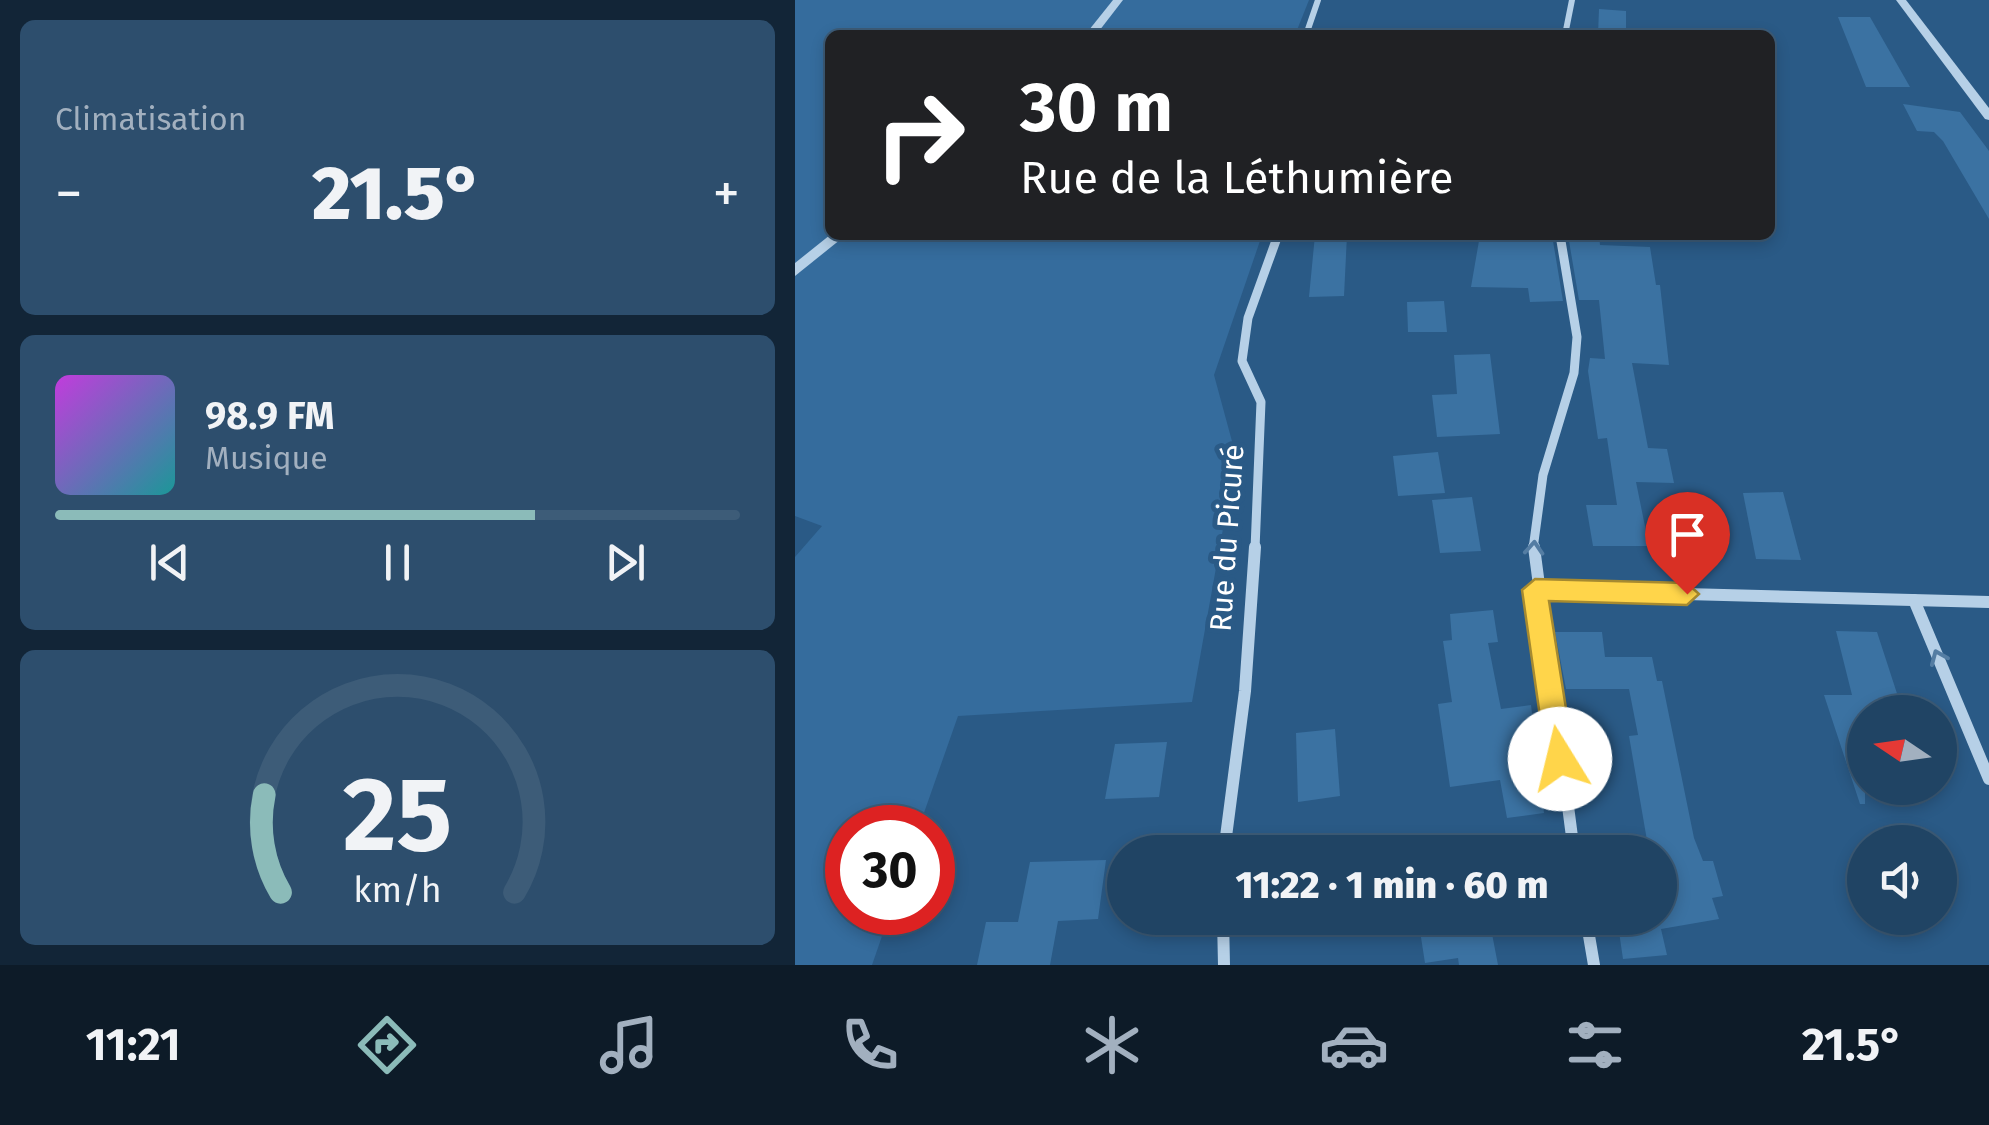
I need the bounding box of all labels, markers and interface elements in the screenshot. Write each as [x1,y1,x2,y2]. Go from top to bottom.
text: 30 m [1020,66,1173,150]
icon: right [855,70,985,200]
text: Climatisation [55,100,246,138]
text: 21.5° [312,149,483,239]
text: Rue de la Léthumière [1020,151,1454,205]
text: − [55,161,83,227]
text: + [713,161,740,227]
text: 98.9 FM [205,393,334,439]
text: Musique [205,439,328,477]
street label: Rue du Picuré [1202,443,1252,633]
pin [1645,492,1730,595]
icon: arrive [1660,507,1715,562]
icon: previous [142,535,197,590]
icon: pause [370,535,425,590]
icon: next [598,535,653,590]
one-way arrow [1523,540,1545,556]
one-way arrow [1930,649,1950,667]
north arrow [1847,695,1957,805]
map controls [1847,695,1957,935]
position arrow [1508,707,1612,811]
text: 25 [343,753,452,878]
speed limit sign: 30 [825,805,955,935]
button: sound [1847,825,1957,935]
text: 11:22 · 1 min · 60 m [1235,862,1549,908]
text: km/h [353,869,442,911]
icon: directions [352,1010,422,1080]
icon: music [594,1010,664,1080]
icon: phone [835,1010,905,1080]
icon: climate [1077,1010,1147,1080]
icon: car [1319,1010,1389,1080]
icon: filters [1560,1010,1630,1080]
text: 11:21 [86,1018,181,1072]
text: 21.5° [1802,1018,1903,1072]

